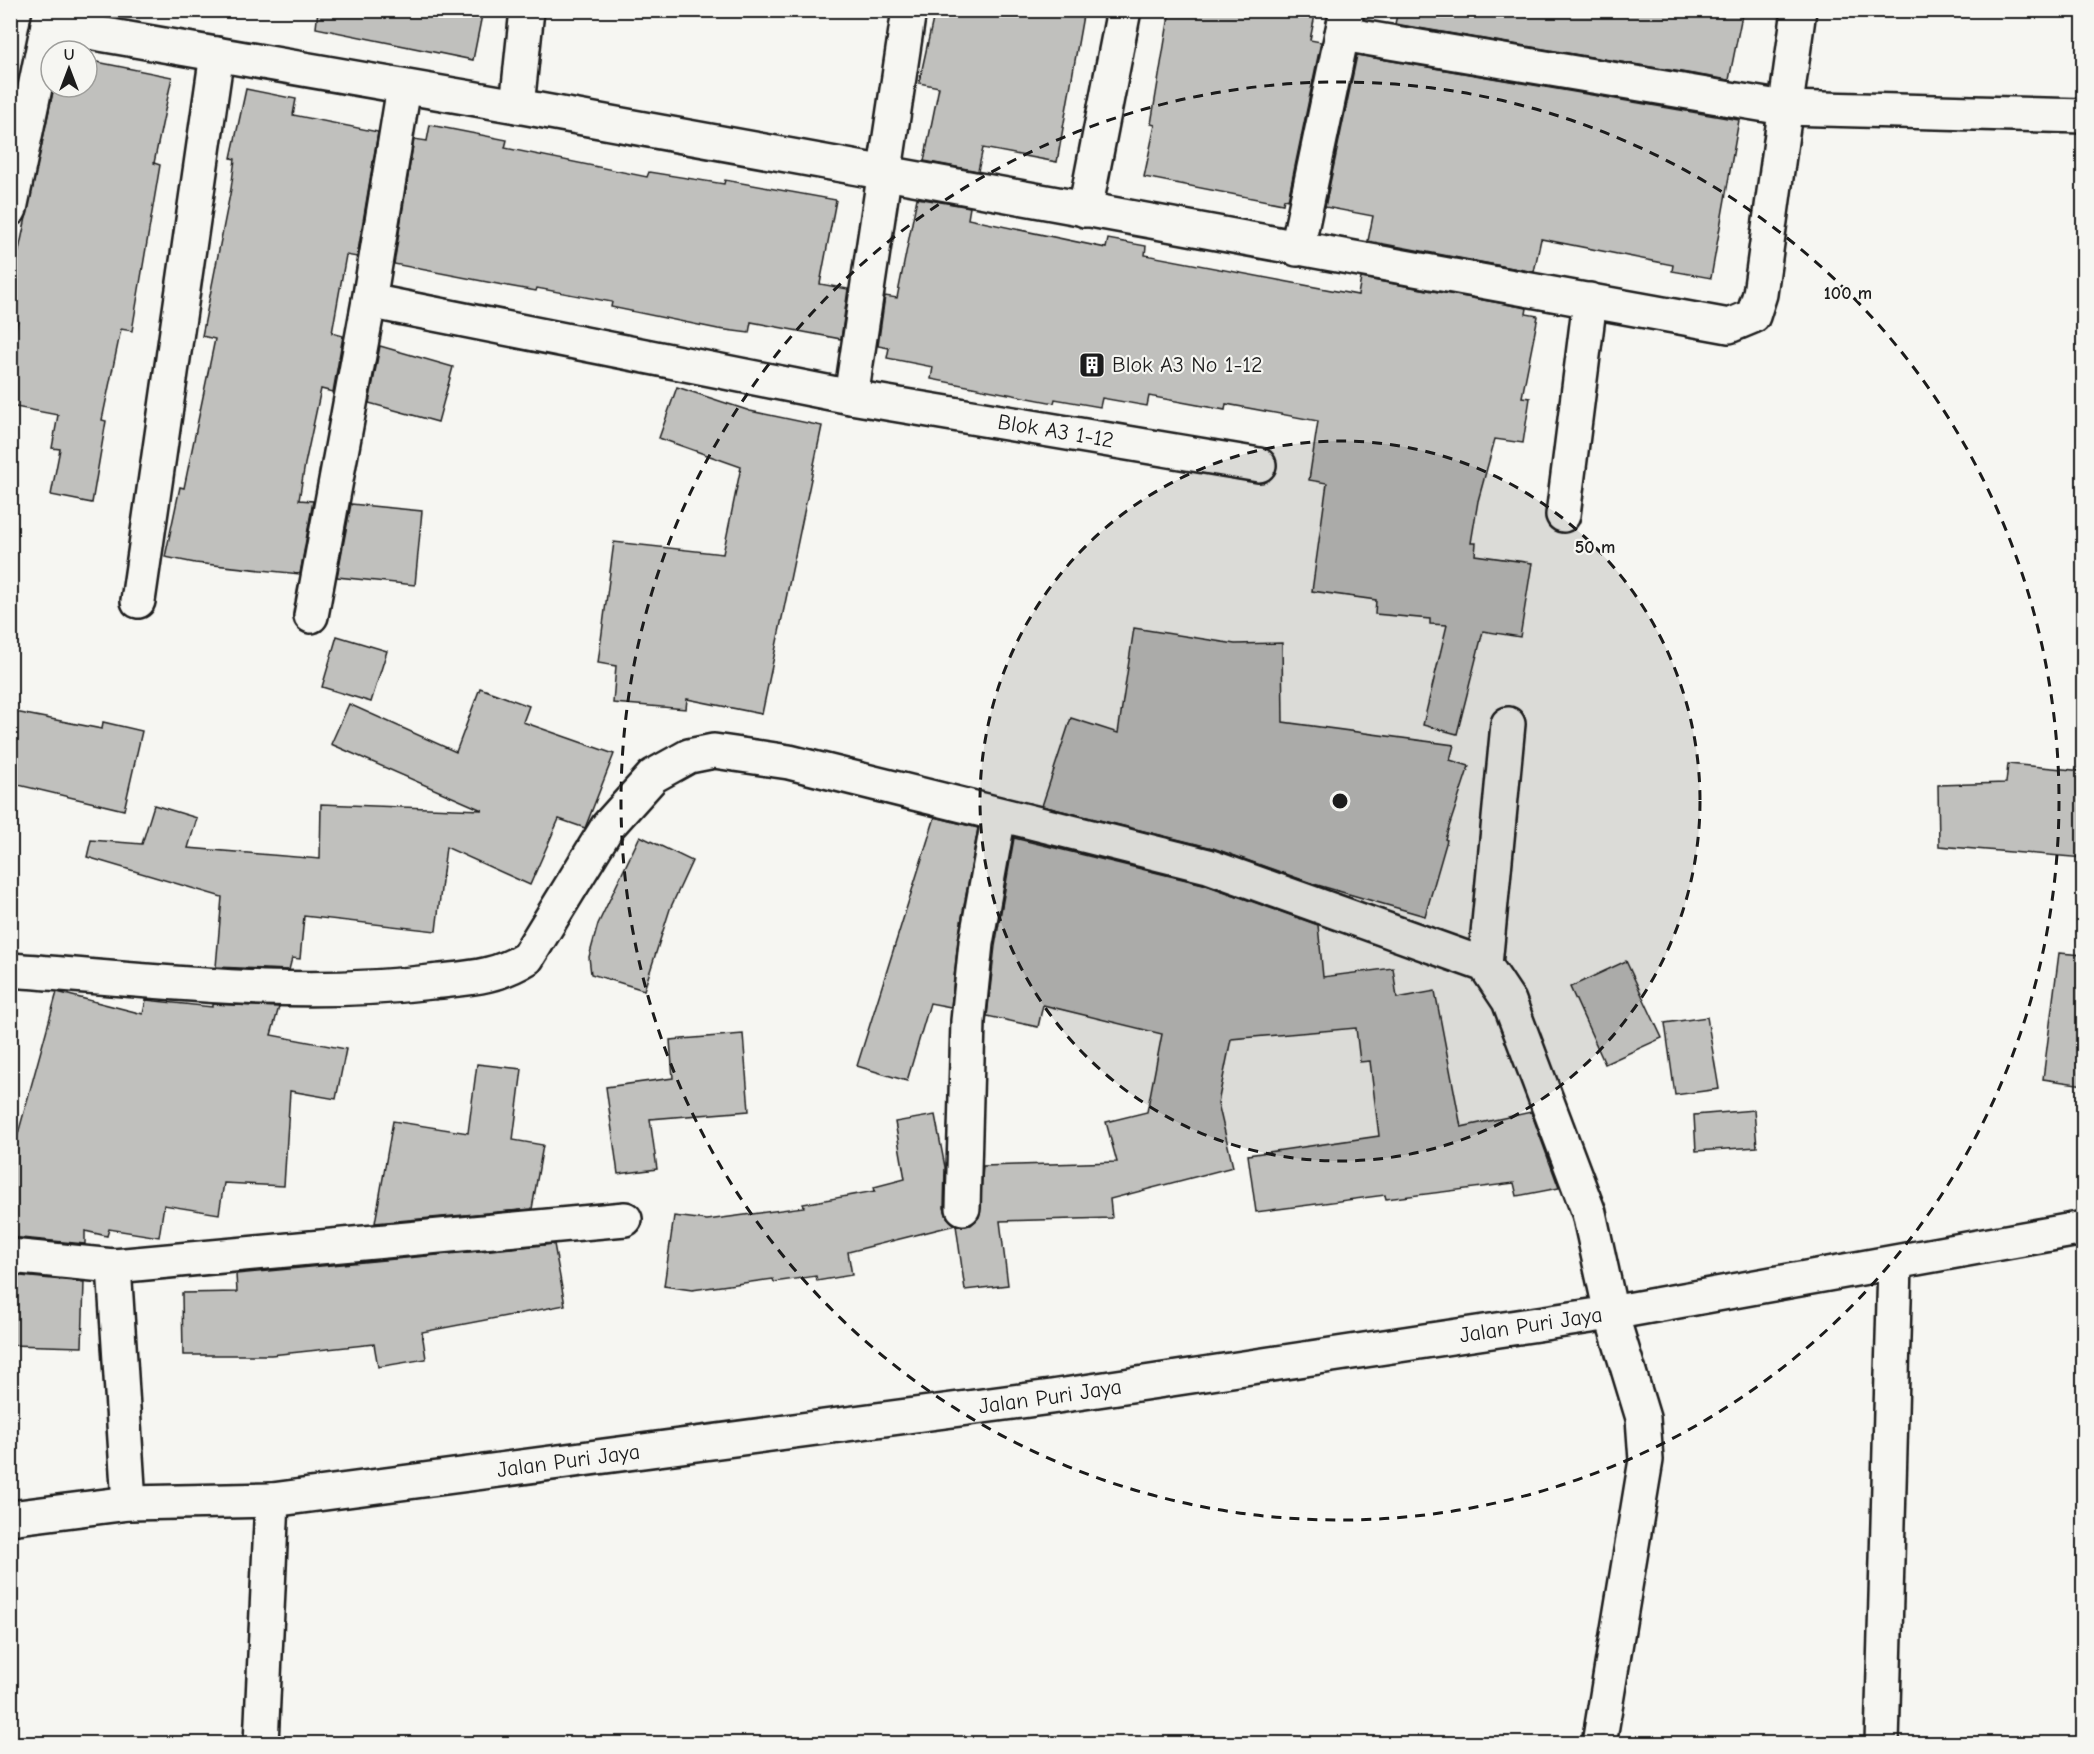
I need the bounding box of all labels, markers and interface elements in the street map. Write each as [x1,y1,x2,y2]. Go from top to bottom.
north arrow [39,39,99,99]
text: U [64,46,74,64]
text: 100 m [1824,283,1872,304]
building icon: Blok A3 No 1-12 [1077,350,1107,380]
place label: Blok A3 No 1-12 [1112,352,1263,378]
street label: Blok A3 1-12 [996,409,1116,454]
text: 50 m [1575,537,1615,558]
centre of rings [1330,791,1350,811]
street label: Jalan Puri Jaya [1458,1301,1604,1349]
street label: Jalan Puri Jaya [977,1374,1123,1419]
street label: Jalan Puri Jaya [495,1438,642,1483]

